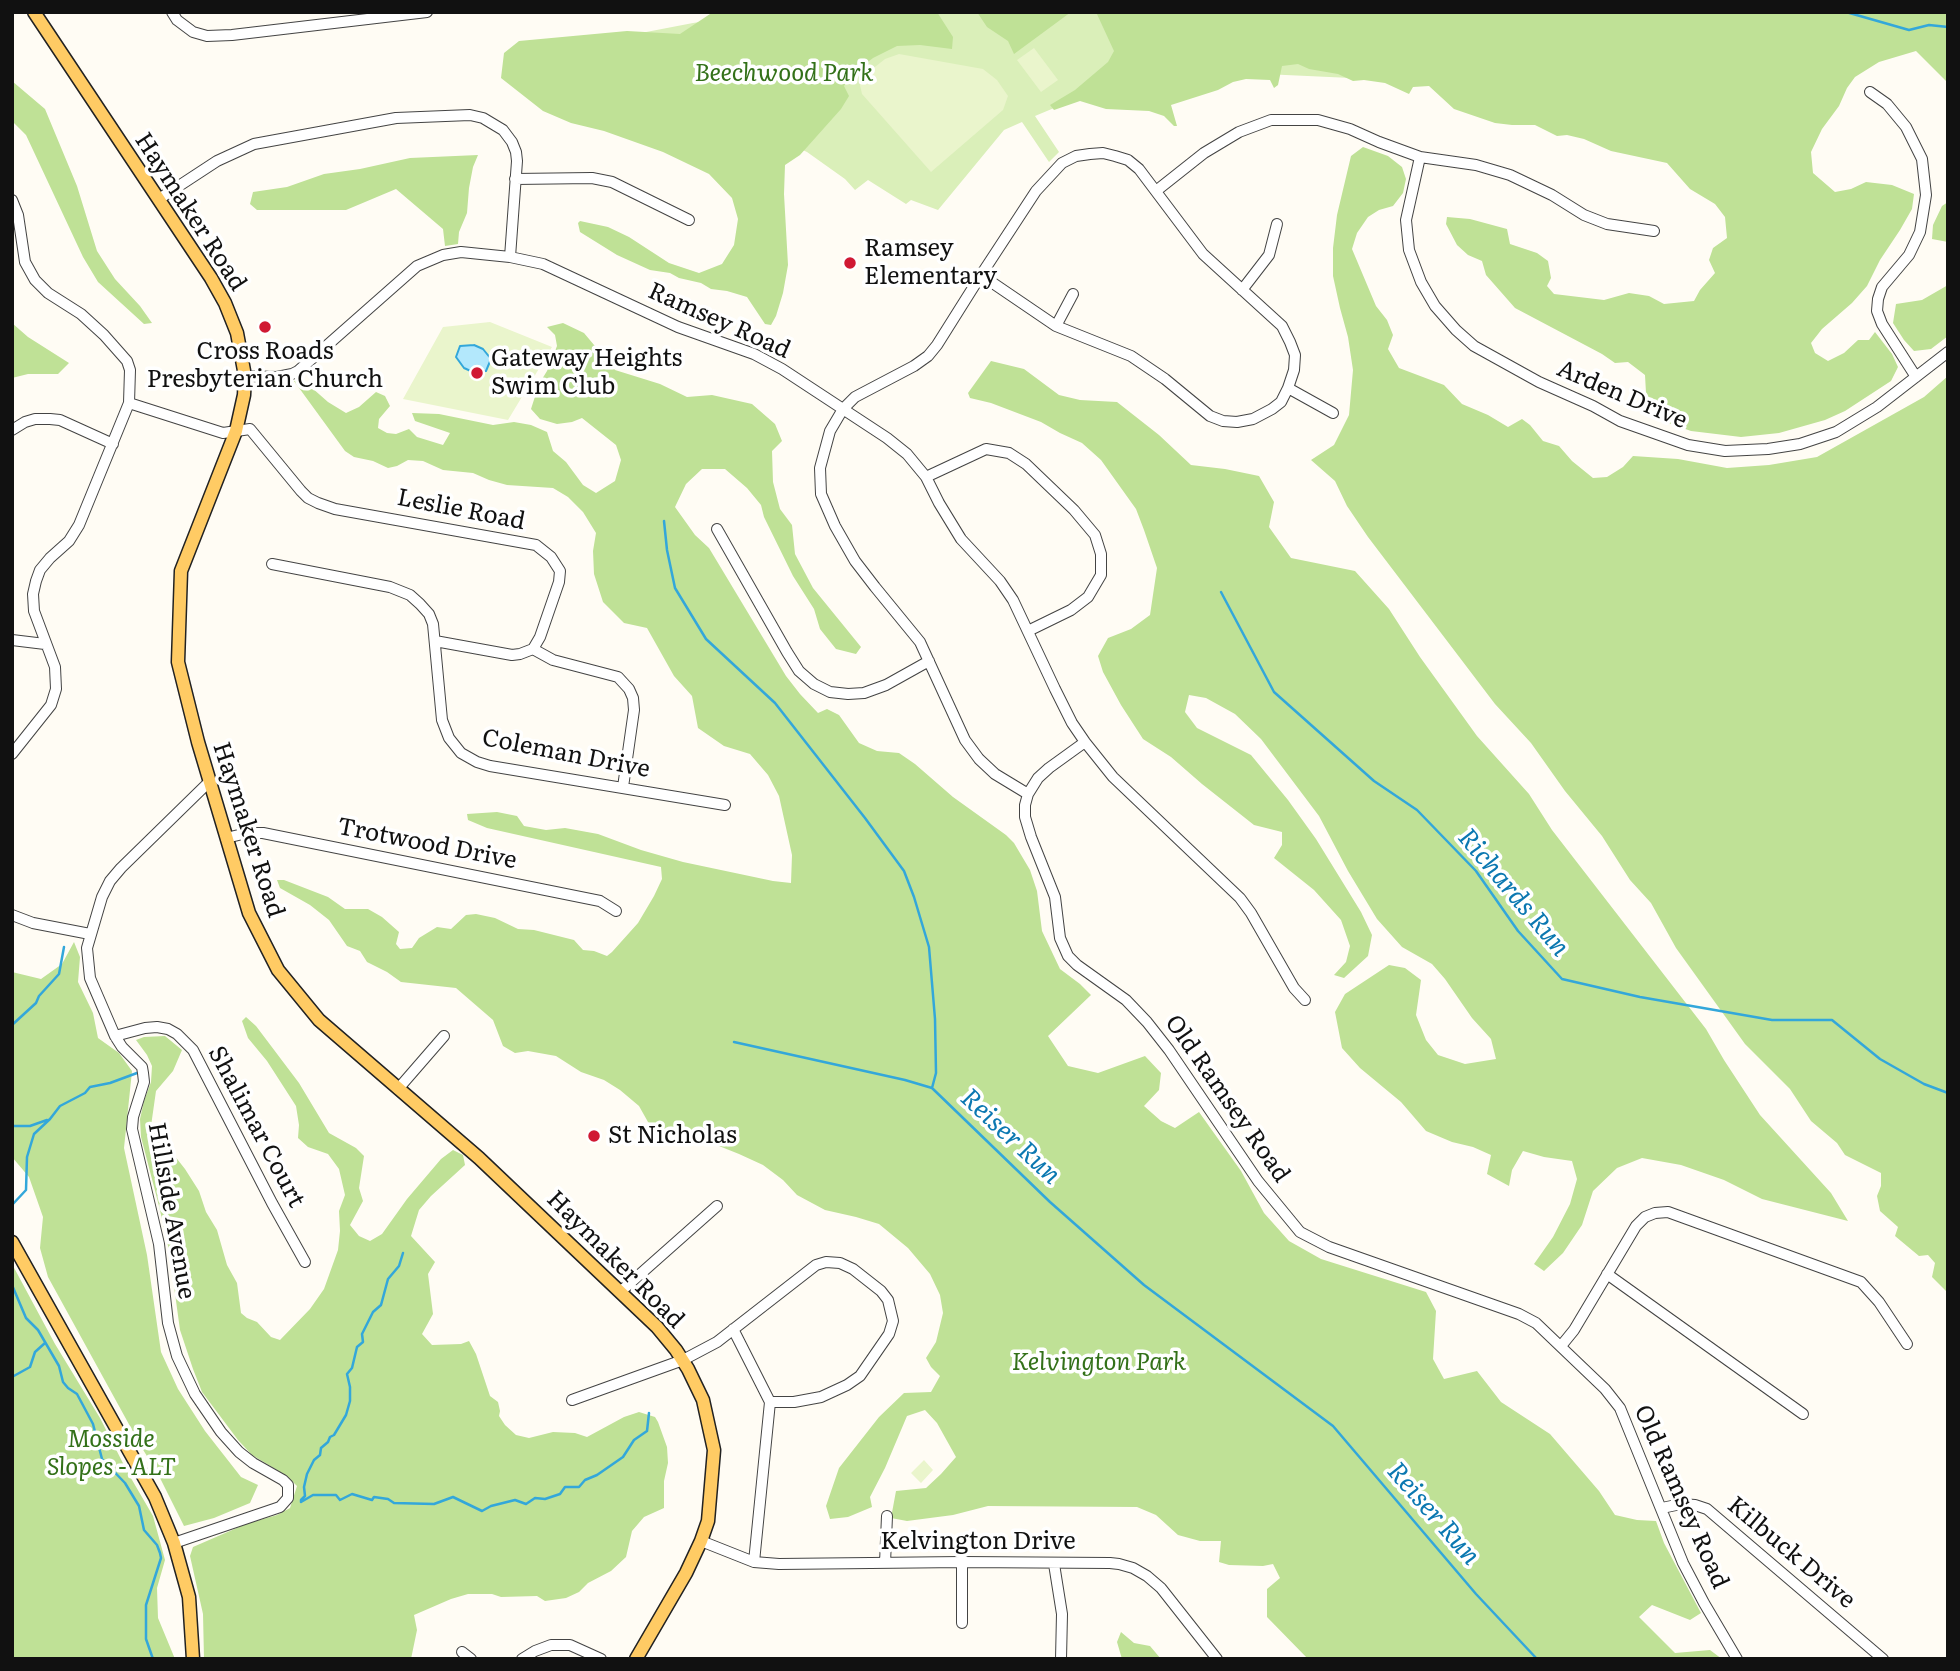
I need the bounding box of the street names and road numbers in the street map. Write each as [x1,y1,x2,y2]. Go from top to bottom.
street label: Haymaker Road [128,128,252,296]
street label: Ramsey Road [643,277,795,365]
street label: Arden Drive [1553,355,1691,435]
street label: Leslie Road [395,483,527,537]
street label: Coleman Drive [480,724,652,784]
street label: Haymaker Road [206,739,290,921]
street label: Trotwood Drive [335,812,519,876]
street label: Old Ramsey Road [1158,1010,1296,1188]
street label: Shalimar Court [201,1042,311,1212]
street label: Hillside Avenue [141,1120,201,1302]
street label: Haymaker Road [540,1185,690,1335]
street label: Old Ramsey Road [1628,1401,1734,1593]
street label: Kilbuck Drive [1721,1491,1861,1615]
street label: Kelvington Drive [880,1528,1076,1556]

